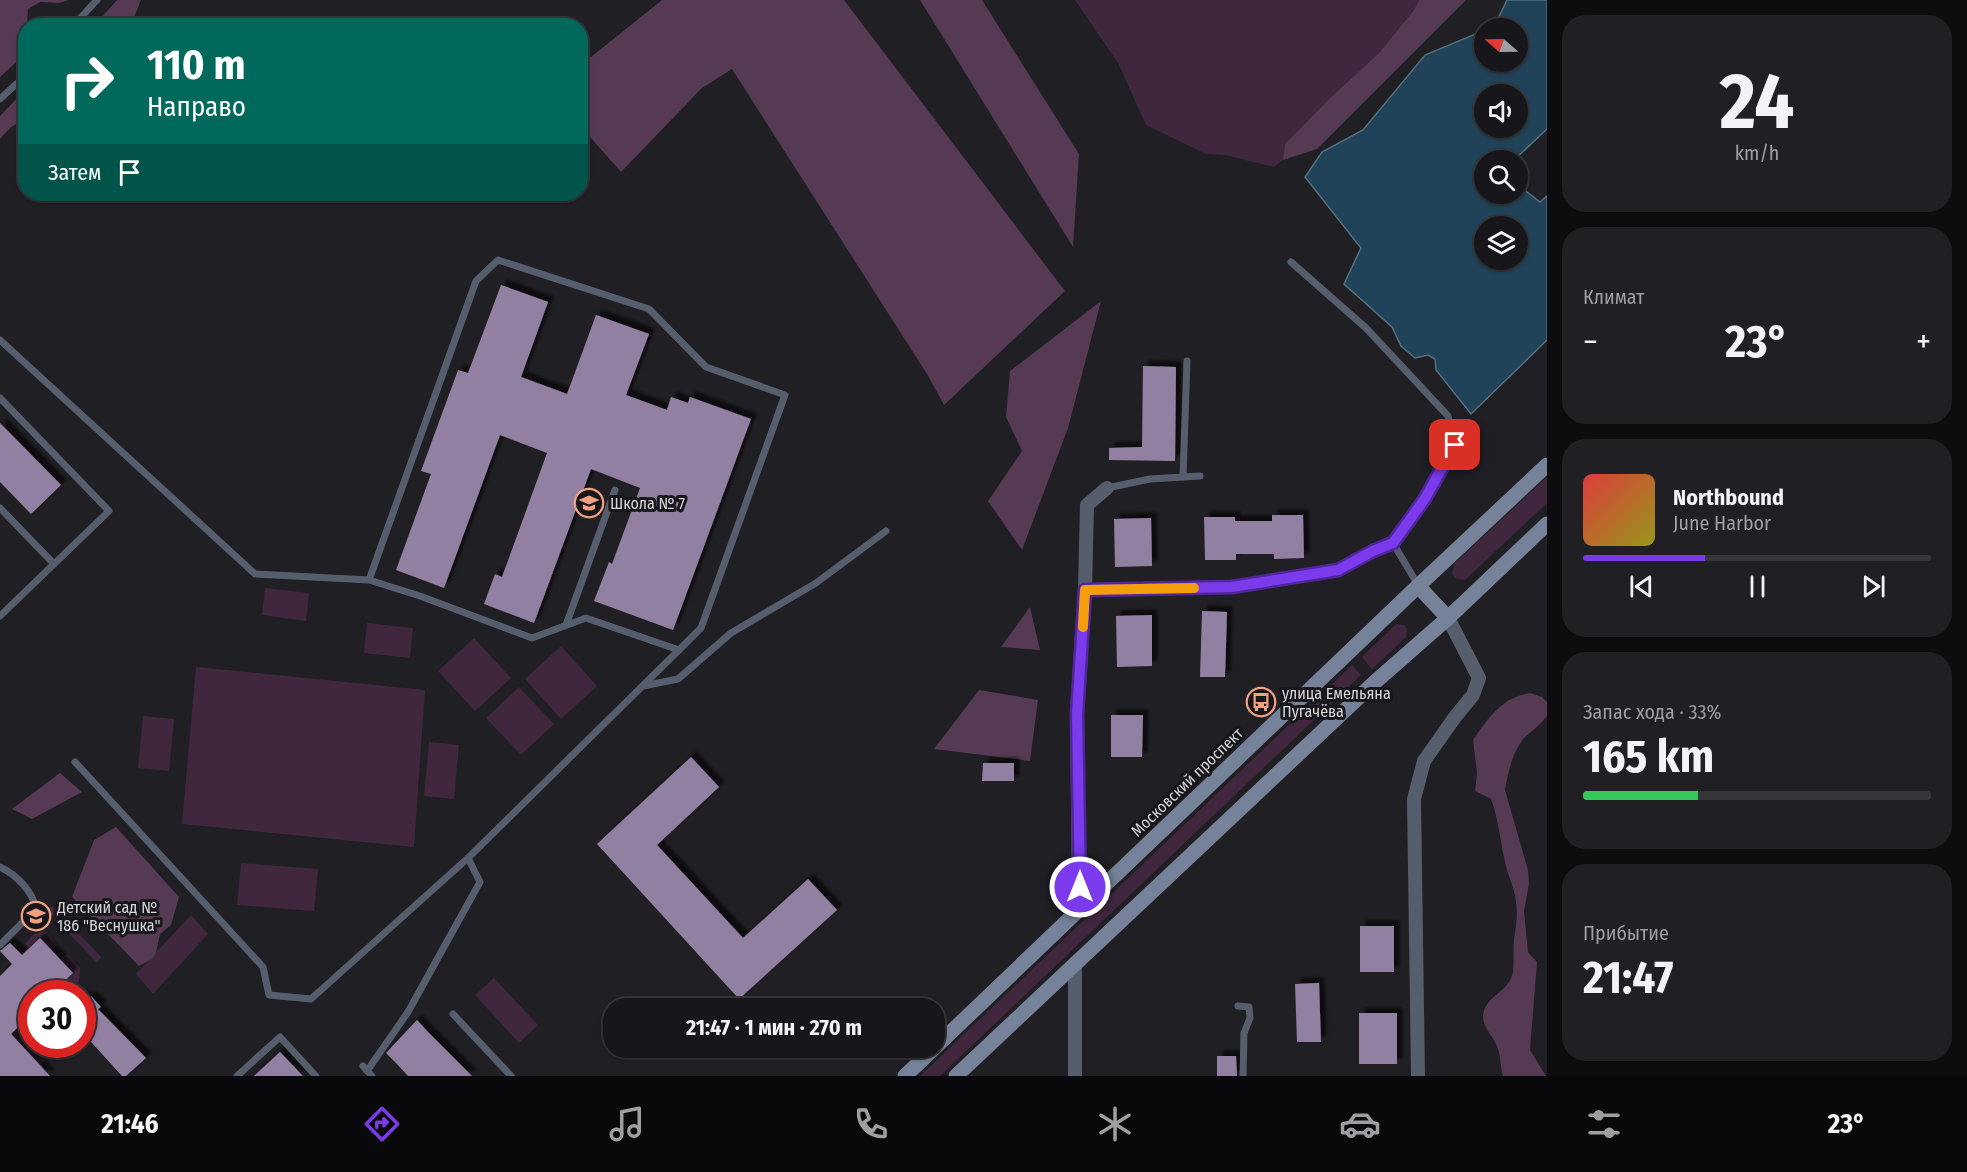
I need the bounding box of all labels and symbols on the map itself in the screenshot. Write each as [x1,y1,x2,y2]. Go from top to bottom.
north arrow [1474,18,1528,72]
pin [1429,419,1480,470]
school or university icon: Школа № 7 [573,487,605,519]
place label: Школа № 7 [610,494,685,513]
place label: улица Емельяна Пугачёва [1282,684,1391,721]
bus stop icon: улица Емельяна Пугачёва [1245,686,1277,718]
street label: Московский проспект [1127,723,1247,840]
position arrow [1048,855,1112,919]
place label: Детский сад № 186 "Веснушка" [56,898,161,935]
school or university icon: Детский сад № 186 "Веснушка" [20,900,52,932]
speed limit sign: 30 [18,980,96,1058]

